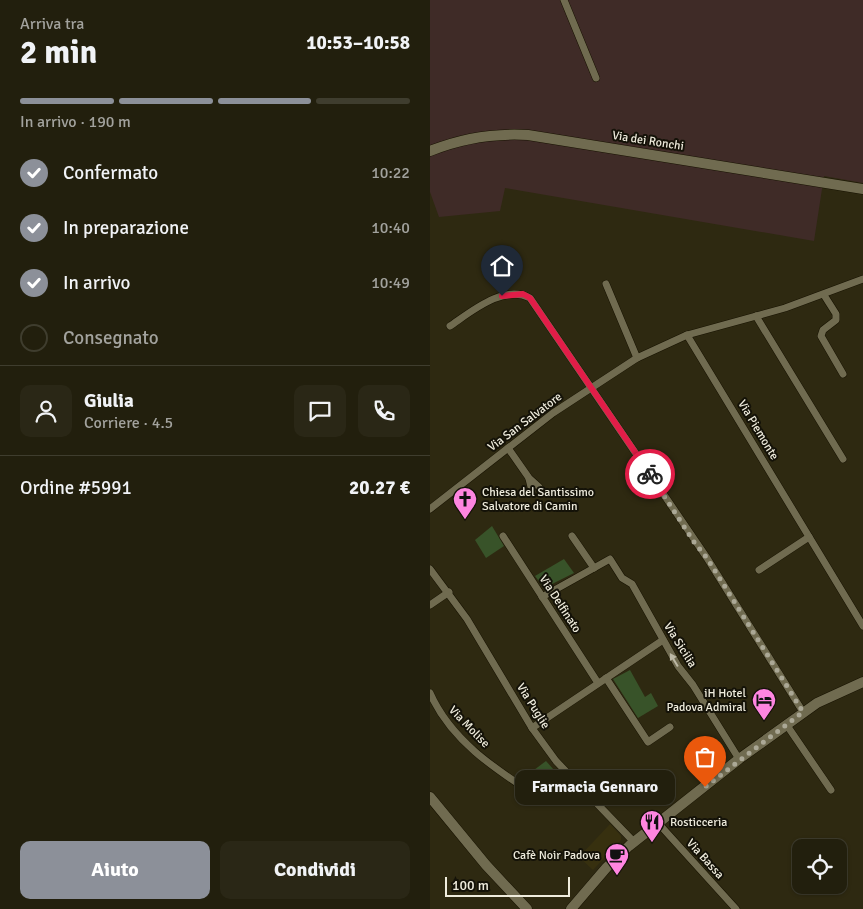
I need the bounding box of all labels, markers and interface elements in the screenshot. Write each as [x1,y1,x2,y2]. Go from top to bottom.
text: Arriva tra [20,14,84,34]
text: 10:53–10:58 [306,31,410,55]
text: 2 min [20,33,97,72]
text: In arrivo · 190 m [20,112,131,132]
street label: Via dei Ronchi [611,128,685,154]
icon: check [20,159,48,187]
text: Confermato [63,161,158,185]
text: 10:22 [371,163,410,183]
icon: check [20,214,48,242]
text: In preparazione [63,216,189,240]
text: 10:40 [371,218,410,238]
pin [481,245,523,296]
icon: home [488,252,516,280]
icon: check [20,269,48,297]
text: In arrivo [63,271,130,295]
text: 10:49 [371,273,410,293]
text: Consegnato [63,326,159,350]
button: person [20,385,72,437]
button: chat [294,385,346,437]
button: phone [358,385,410,437]
text: Giulia [84,389,134,413]
street label: Via San Salvatore [485,389,565,455]
street label: Via Piemonte [734,397,782,463]
text: Corriere · 4.5 [84,413,173,433]
courier [625,449,675,499]
icon: bike [636,460,664,488]
text: Ordine #5991 [20,476,132,500]
text: 20.27 € [349,476,410,500]
place label: Chiesa del Santissimo Salvatore di Camin [482,485,594,514]
church icon: Chiesa del Santissimo Salvatore di Camin [452,486,478,520]
street label: Via Delfinato [536,572,584,636]
street label: Via Sicilia [660,620,700,670]
one-way arrow [670,653,679,666]
street label: Via Puglie [513,680,553,732]
place label: iH Hotel Padova Admiral [666,686,746,715]
hotel icon: iH Hotel Padova Admiral [751,687,777,721]
street label: Via Molise [445,703,493,751]
pin [684,736,726,787]
icon: bag [691,743,719,771]
callout: Farmacia Gennaro [515,770,675,804]
text: Farmacia Gennaro [532,777,658,797]
restaurant icon: Rosticceria [639,809,665,843]
place label: Rosticceria [670,815,727,830]
street label: Via Bassa [683,836,727,882]
map controls [792,839,847,894]
button: locate [792,839,847,894]
button: Aiuto [20,841,210,899]
button: Condividi [220,841,410,899]
cafe icon: Cafè Noir Padova [604,842,630,876]
place label: Cafè Noir Padova [513,848,600,863]
scale bar [445,874,570,897]
text: 100 m [452,877,489,894]

